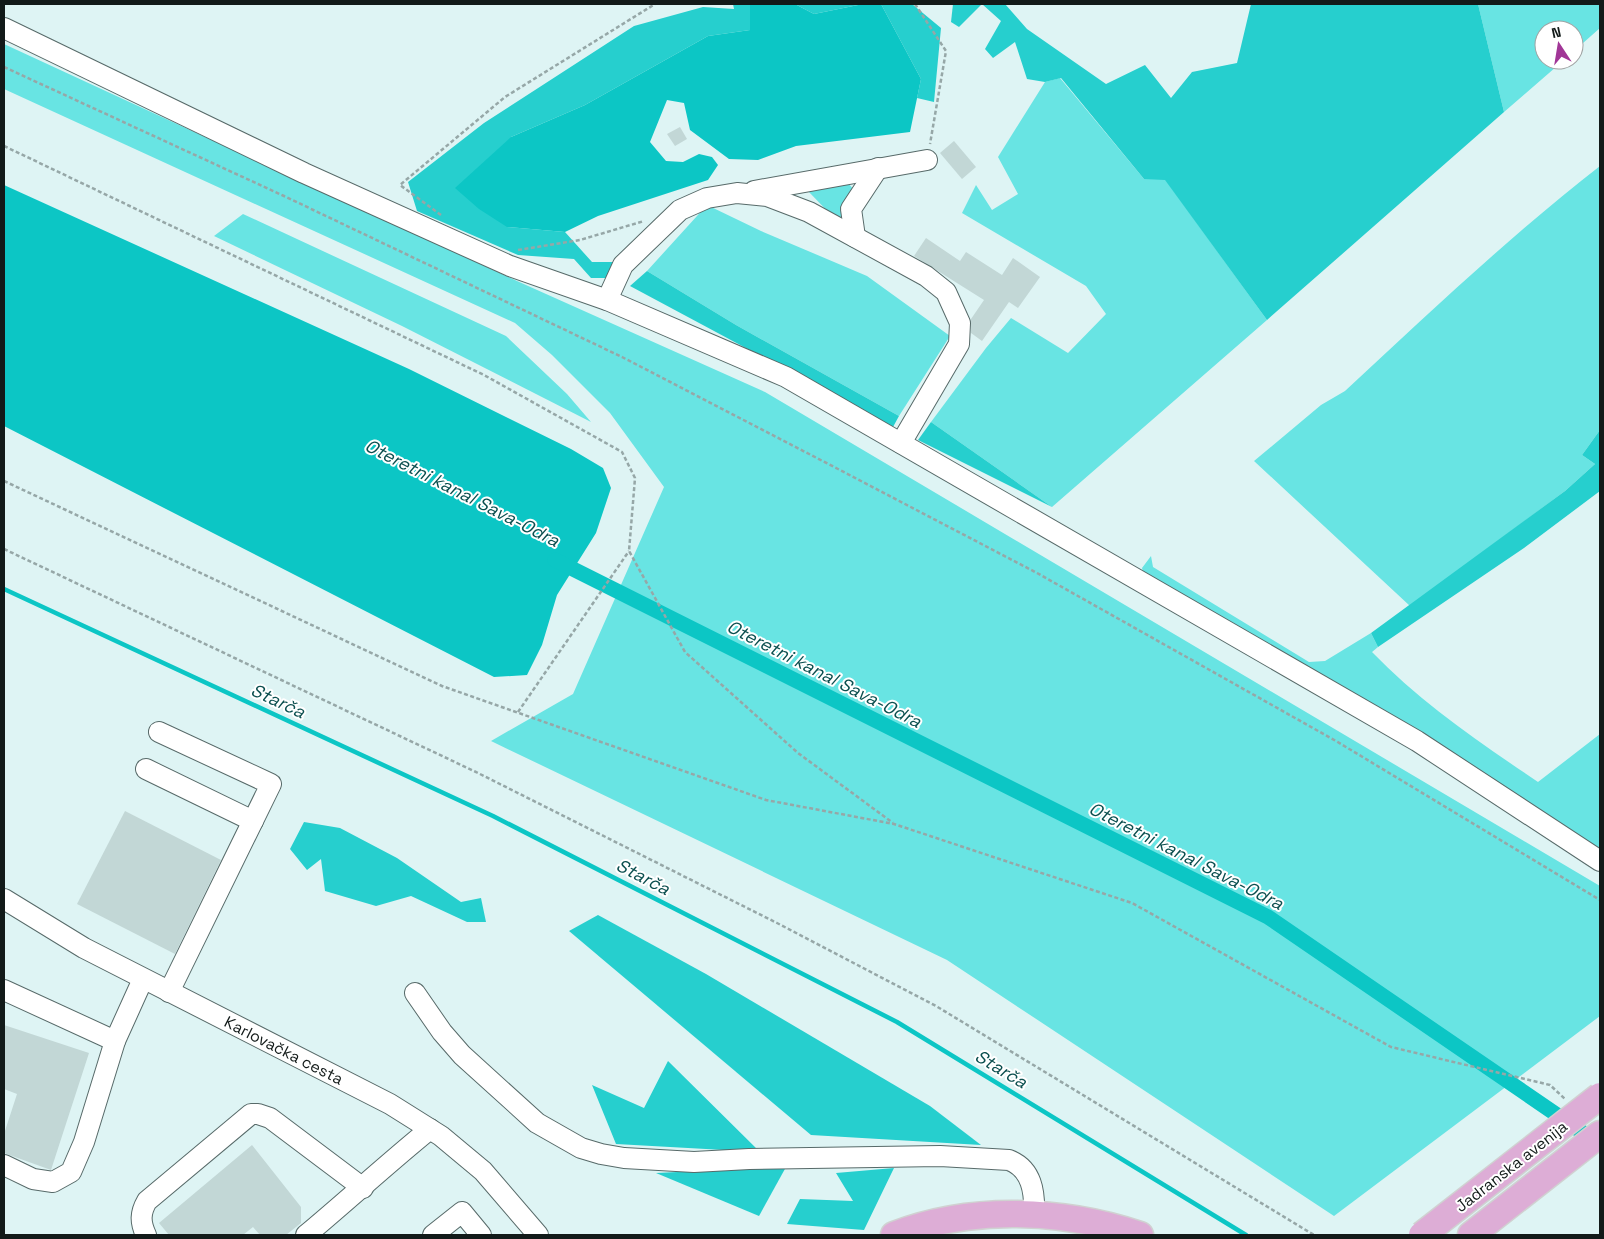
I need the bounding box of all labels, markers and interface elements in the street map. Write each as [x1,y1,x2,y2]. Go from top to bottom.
north arrow [1534,20,1584,70]
text: N [1550,23,1563,42]
water label: Oteretni kanal Sava-Odra [361,433,564,552]
water label: Oteretni kanal Sava-Odra [723,614,926,733]
water label: Starča [247,678,310,723]
water label: Oteretni kanal Sava-Odra [1085,796,1288,915]
water label: Starča [613,853,674,900]
street label: Karlovačka cesta [221,1011,347,1090]
water label: Starča [971,1044,1032,1093]
street label: Jadranska avenija [1451,1116,1572,1217]

